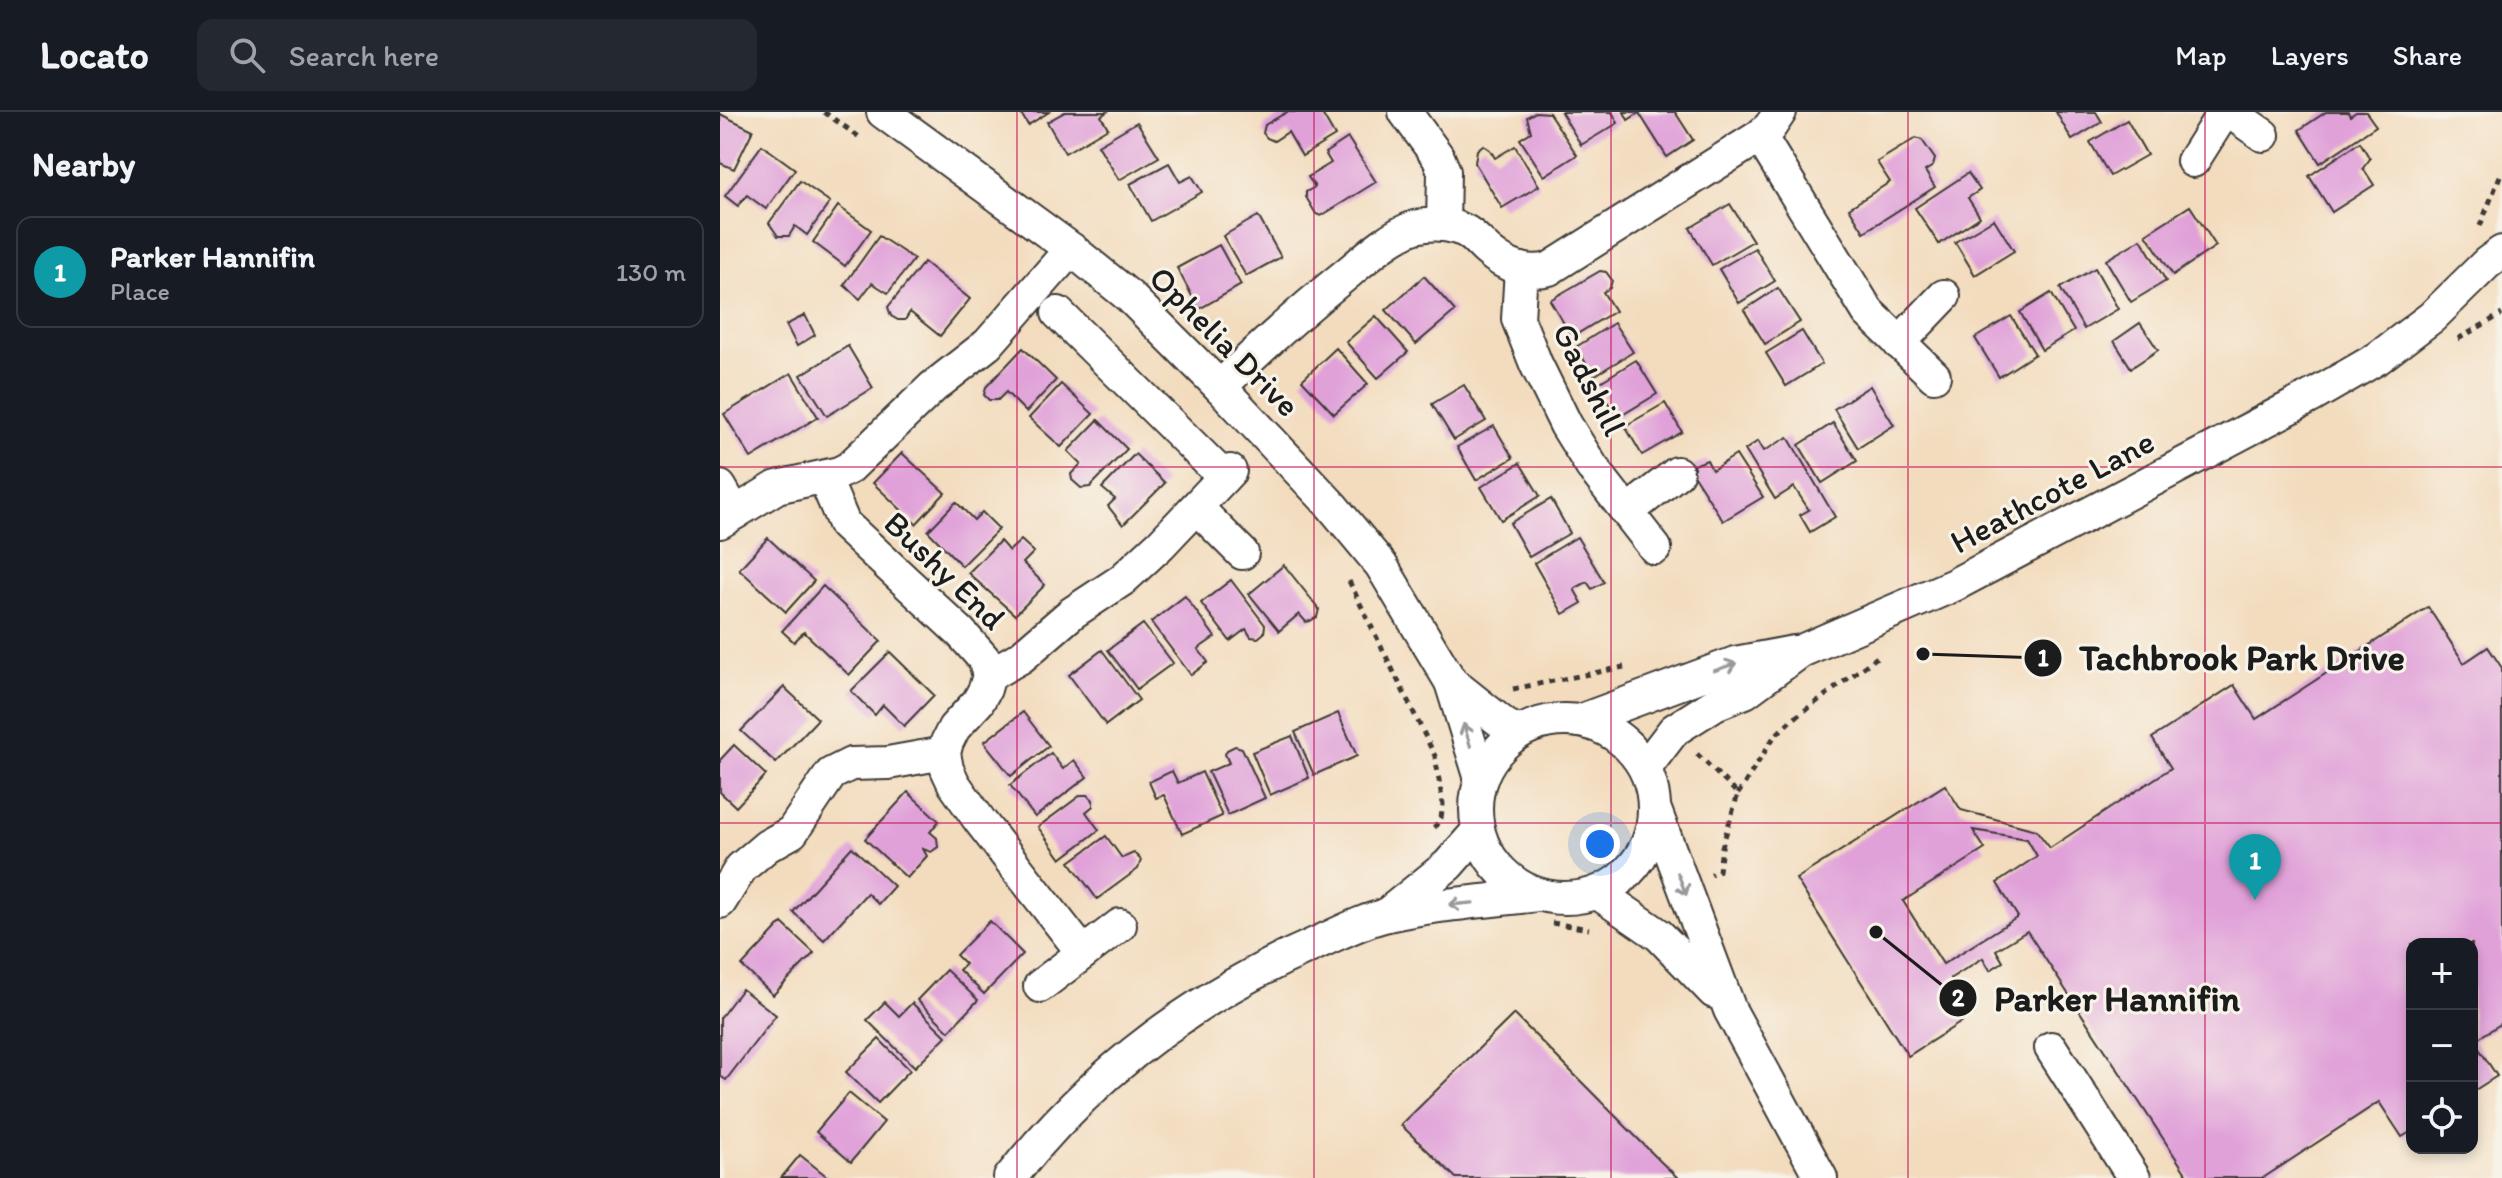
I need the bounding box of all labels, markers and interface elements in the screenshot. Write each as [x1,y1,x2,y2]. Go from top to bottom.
search box [197,19,757,91]
text: Locato [40,32,149,78]
icon: search [225,33,269,77]
text: Search here [289,37,439,74]
text: Map [2175,38,2227,72]
text: Layers [2271,38,2349,72]
text: Share [2393,38,2462,72]
text: Nearby [32,144,135,185]
text: Parker Hannifin [110,238,315,275]
text: 1 [54,256,66,288]
text: 130 m [616,256,686,288]
street label: Ophelia Drive [1141,257,1309,425]
text: Place [110,275,170,307]
street label: Gadshill [1544,316,1635,443]
street label: Heathcote Lane [1943,421,2161,562]
street label: Bushy End [875,502,1014,638]
callout: Tachbrook Park Drive [2023,628,2421,688]
text: Tachbrook Park Drive [2078,636,2405,679]
text: 1 [2037,643,2049,672]
one-way arrow [1712,659,1737,674]
one-way arrow [1459,723,1474,749]
your location [1580,824,1620,864]
pin: 1 [2229,834,2281,900]
one-way arrow [1676,871,1690,896]
one-way arrow [1448,897,1475,912]
map controls [2406,938,2478,1154]
button: + [2406,938,2478,1010]
callout: Parker Hannifin [1938,968,2256,1028]
text: Parker Hannifin [1994,977,2241,1020]
text: 2 [1952,983,1965,1012]
button: − [2406,1010,2478,1082]
button: locate [2406,1082,2478,1154]

